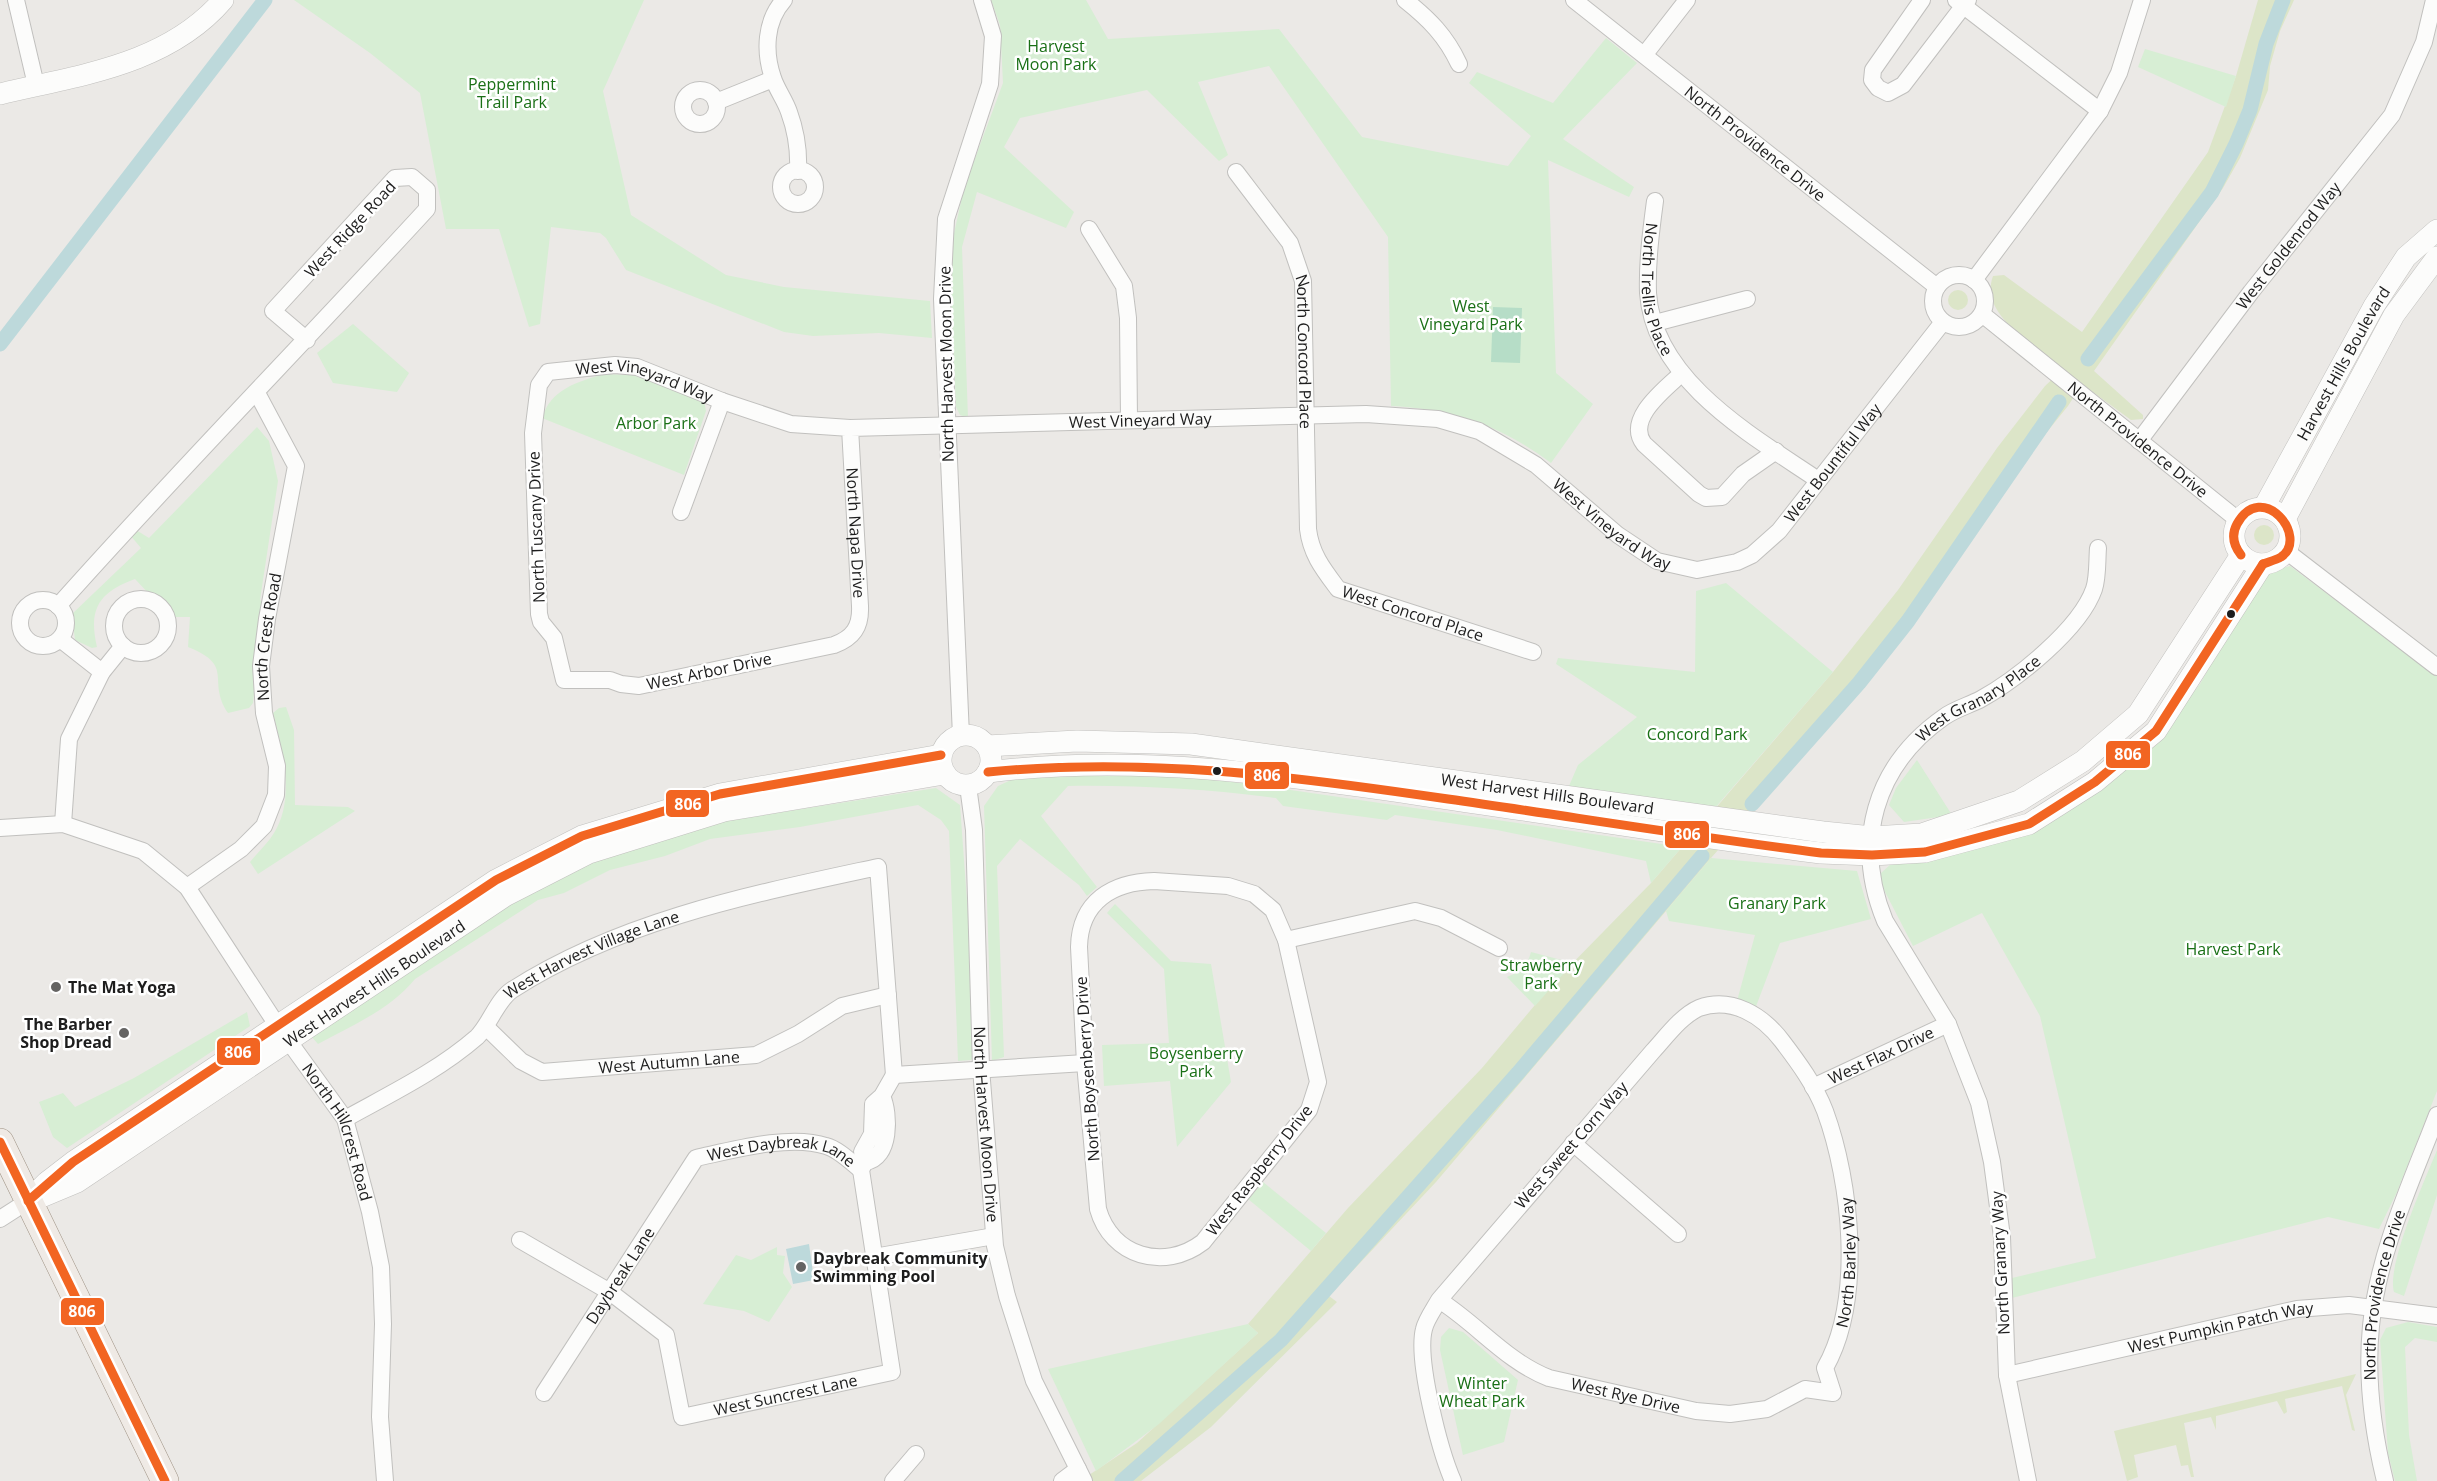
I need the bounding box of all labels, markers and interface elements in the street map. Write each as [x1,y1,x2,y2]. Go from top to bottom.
park label: Harvest Moon Park [1015,35,1097,75]
park label: Peppermint Trail Park [468,73,556,113]
street label: North Providence Drive [1680,81,1830,206]
street label: West Ridge Road [299,176,401,282]
street label: West Goldenrod Way [2231,176,2346,314]
street label: North Trellis Place [1637,222,1678,360]
street label: North Harvest Moon Drive [933,266,959,462]
street label: North Concord Place [1290,271,1317,429]
street label: Harvest Hills Boulevard [2291,282,2395,445]
park label: West Vineyard Park [1419,295,1523,335]
street label: West Vineyard Way [575,354,717,408]
street label: North Providence Drive [2063,376,2213,503]
street label: West Bountiful Way [1779,398,1887,527]
street label: West Vineyard Way [1069,407,1213,433]
park label: Arbor Park [616,412,697,434]
street label: North Tuscany Drive [522,451,550,603]
street label: North Napa Drive [841,467,871,599]
street label: West Vineyard Way [1548,473,1674,575]
street label: North Crest Road [250,571,287,702]
street label: West Concord Place [1339,580,1486,646]
unlabelled marker [2225,608,2237,620]
street label: West Arbor Drive [645,647,773,695]
street label: West Granary Place [1911,650,2045,746]
park label: Concord Park [1647,723,1748,745]
line badge: 806 [2105,740,2151,769]
text: 806 [2114,743,2142,765]
line badge: 806 [1244,761,1290,790]
text: 806 [1253,764,1281,786]
unlabelled marker [1211,765,1223,777]
street label: West Harvest Hills Boulevard [1440,768,1655,819]
line badge: 806 [665,789,710,818]
text: 806 [674,793,702,815]
line badge: 806 [1664,820,1710,849]
text: 806 [1673,823,1701,845]
park label: Granary Park [1728,892,1827,914]
street label: West Harvest Village Lane [499,905,682,1004]
street label: West Harvest Hills Boulevard [279,915,470,1052]
park label: Harvest Park [2185,938,2281,960]
park label: Strawberry Park [1500,954,1583,994]
place label: The Mat Yoga [68,976,176,998]
street label: North Boysenberry Drive [1070,976,1104,1162]
marker: The Mat Yoga [49,980,63,994]
place label: The Barber Shop Dread [20,1013,112,1053]
street label: West Flax Drive [1825,1021,1937,1089]
marker: The Barber Shop Dread [117,1026,131,1040]
street label: North Harvest Moon Drive [969,1026,1004,1223]
line badge: 806 [216,1037,261,1066]
text: 806 [224,1041,252,1063]
park label: Boysenberry Park [1149,1042,1244,1082]
street label: West Autumn Lane [598,1045,741,1078]
street label: North Hillcrest Road [297,1059,377,1203]
street label: West Sweet Corn Way [1510,1076,1633,1213]
street label: West Raspberry Drive [1201,1100,1317,1240]
street label: West Daybreak Lane [705,1131,860,1172]
street label: North Granary Way [1985,1190,2015,1336]
street label: North Barley Way [1830,1195,1861,1330]
street label: North Providence Drive [2358,1206,2410,1381]
street label: Daybreak Lane [581,1223,660,1328]
place label: Daybreak Community Swimming Pool [813,1247,989,1287]
marker: Daybreak Community Swimming Pool [794,1260,808,1274]
line badge: 806 [60,1297,105,1326]
street label: West Pumpkin Patch Way [2126,1297,2315,1358]
text: 806 [68,1300,96,1322]
street label: West Suncrest Lane [712,1369,859,1421]
park label: Winter Wheat Park [1439,1372,1525,1412]
street label: West Rye Drive [1569,1372,1683,1418]

